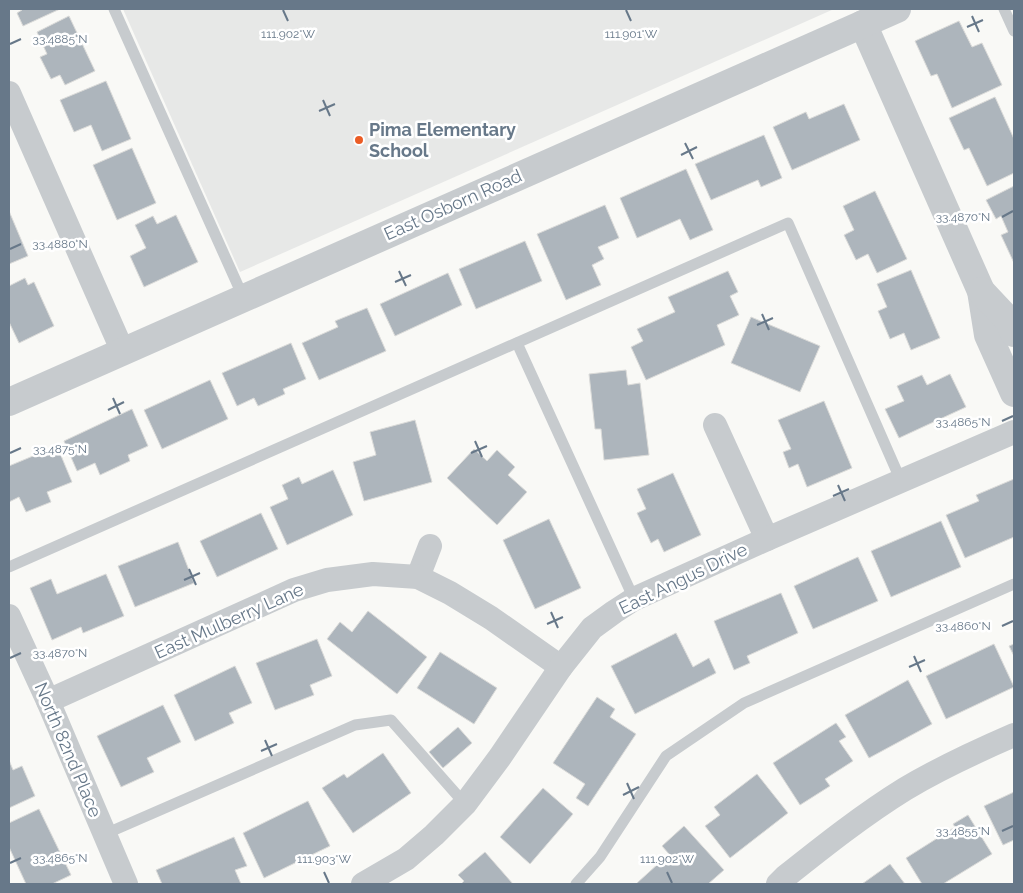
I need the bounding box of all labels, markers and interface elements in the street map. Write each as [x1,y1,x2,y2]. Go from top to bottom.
text: 111.902°W [261,27,315,41]
text: 111.901°W [605,27,658,41]
text: 33.4885°N [33,32,87,46]
place label: Pima Elementary School [369,119,516,161]
marker: Pima Elementary School [353,134,365,146]
street label: East Osborn Road [381,165,525,244]
text: 33.4870°N [936,210,990,224]
text: 33.4880°N [32,237,88,251]
text: 33.4865°N [936,415,991,429]
text: 33.4875°N [33,442,87,456]
street label: East Angus Drive [615,538,751,619]
street label: East Mulberry Lane [151,578,307,663]
text: 33.4860°N [935,619,991,633]
text: 33.4870°N [33,646,87,660]
street label: North 82nd Place [31,679,107,821]
text: 33.4855°N [936,824,990,838]
text: 33.4865°N [33,851,88,865]
text: 111.903°W [297,852,351,866]
text: 111.902°W [640,852,694,866]

